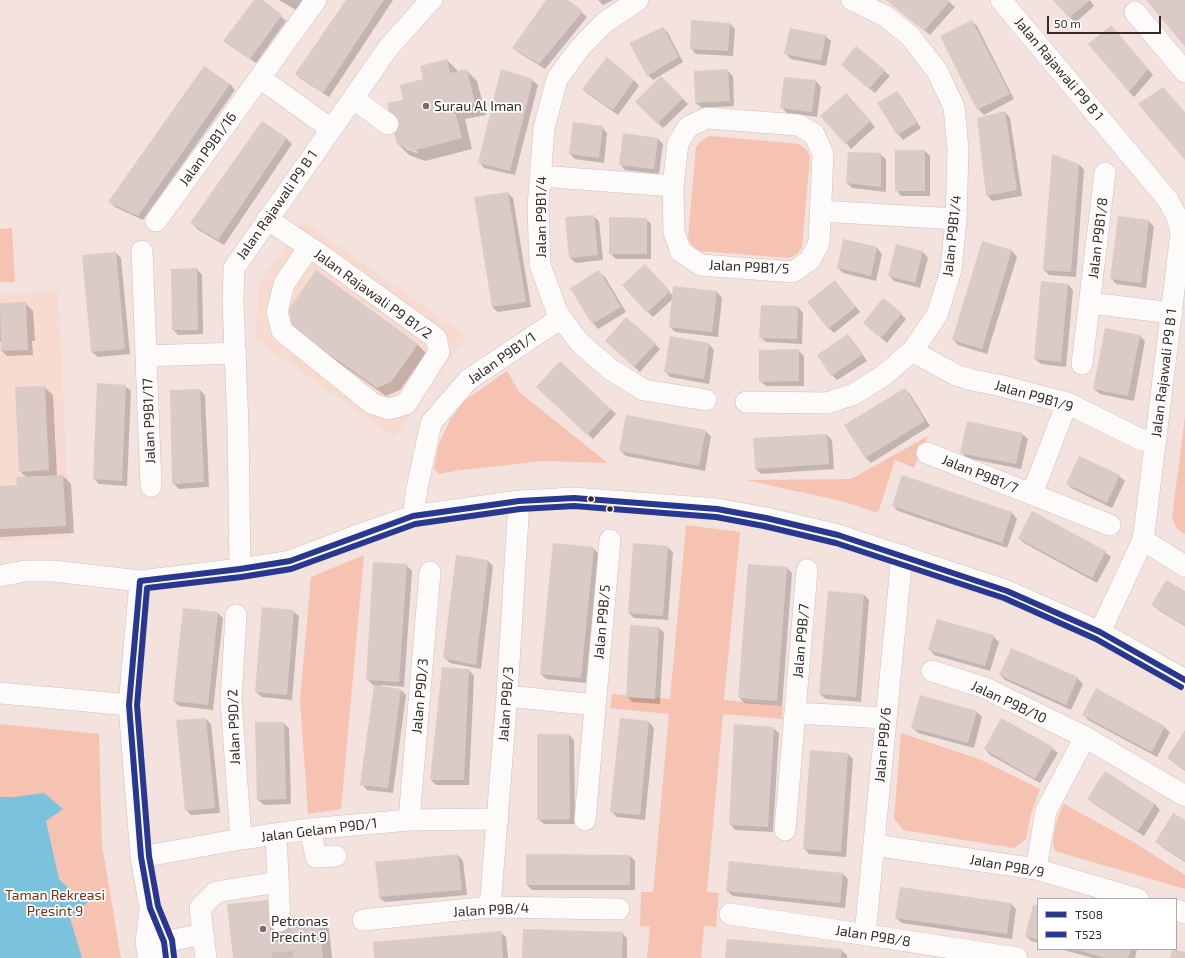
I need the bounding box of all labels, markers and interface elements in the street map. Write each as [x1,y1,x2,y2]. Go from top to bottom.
scale bar [1049,8,1163,34]
street label: Jalan Rajawali P9 B 1 [1011,14,1107,124]
text: 50 m [1054,16,1081,30]
place label: Surau Al Iman [434,98,522,114]
marker: Surau Al Iman [421,101,431,111]
street label: Jalan P9B1/16 [176,109,240,189]
street label: Jalan Rajawali P9 B 1 [233,147,321,263]
street label: Jalan P9B1/4 [533,176,549,258]
street label: Jalan P9B1/4 [939,194,965,278]
street label: Jalan P9B1/8 [1085,196,1111,280]
street label: Jalan Rajawali P9 B1/2 [311,246,435,342]
street label: Jalan P9B1/5 [708,256,790,278]
street label: Jalan Rajawali P9 B 1 [1148,308,1180,438]
street label: Jalan P9B1/1 [465,328,539,388]
street label: Jalan P9B1/9 [993,377,1075,415]
street label: Jalan P9B1/17 [139,378,159,464]
street label: Jalan P9B1/7 [940,451,1020,497]
unlabelled marker [586,494,596,504]
unlabelled marker [605,504,615,514]
street label: Jalan P9B/5 [590,584,614,660]
street label: Jalan P9B/7 [789,603,813,679]
street label: Jalan P9D/3 [408,658,432,734]
street label: Jalan P9B/3 [495,666,517,742]
street label: Jalan P9B/10 [968,677,1050,727]
street label: Jalan P9D/2 [224,689,244,765]
street label: Jalan P9B/6 [871,707,895,783]
street label: Jalan Gelam P9D/1 [260,815,378,845]
street label: Jalan P9B/9 [968,851,1046,881]
park label: Taman Rekreasi Presint 9 [5,887,105,920]
legend [1037,898,1177,950]
street label: Jalan P9B/4 [453,900,529,920]
text: T508 [1075,907,1103,921]
place label: Petronas Precint 9 [271,913,328,946]
street label: Jalan P9B/8 [834,922,912,950]
marker: Petronas Precint 9 [258,924,268,934]
text: T523 [1075,927,1102,941]

